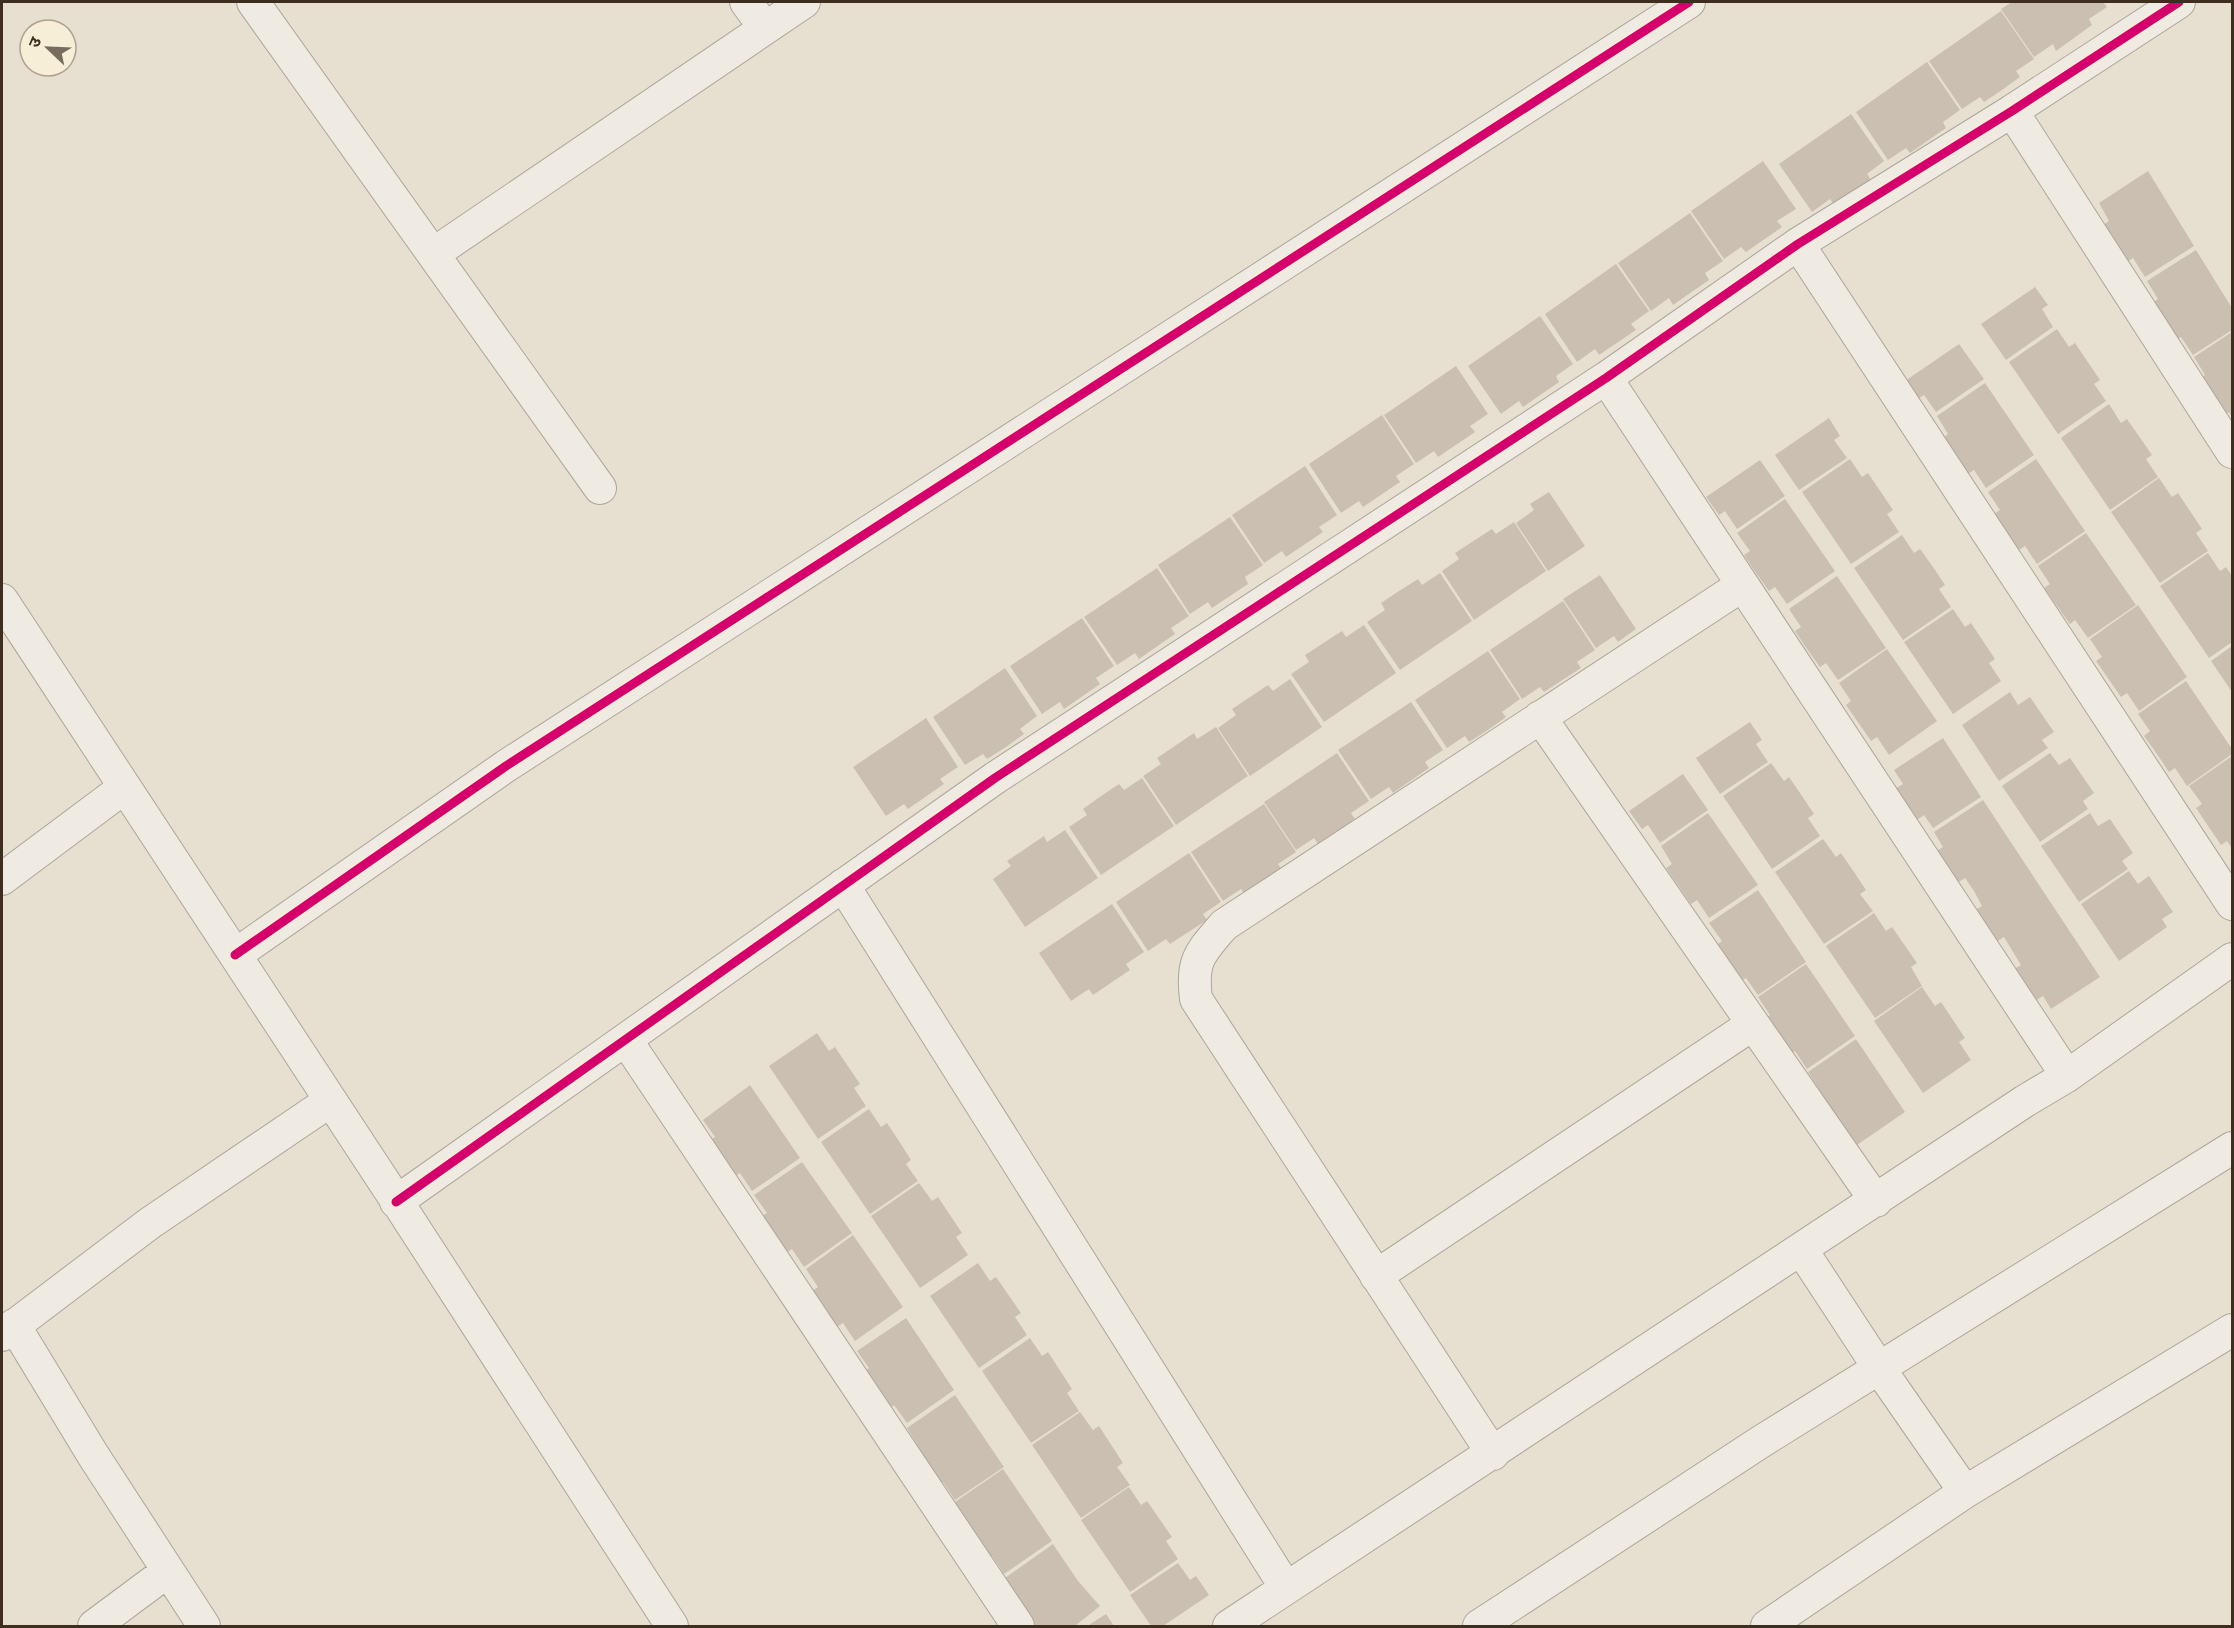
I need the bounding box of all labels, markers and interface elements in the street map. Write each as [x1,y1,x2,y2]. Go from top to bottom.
north arrow [18,18,78,78]
text: उ [24,34,45,50]

